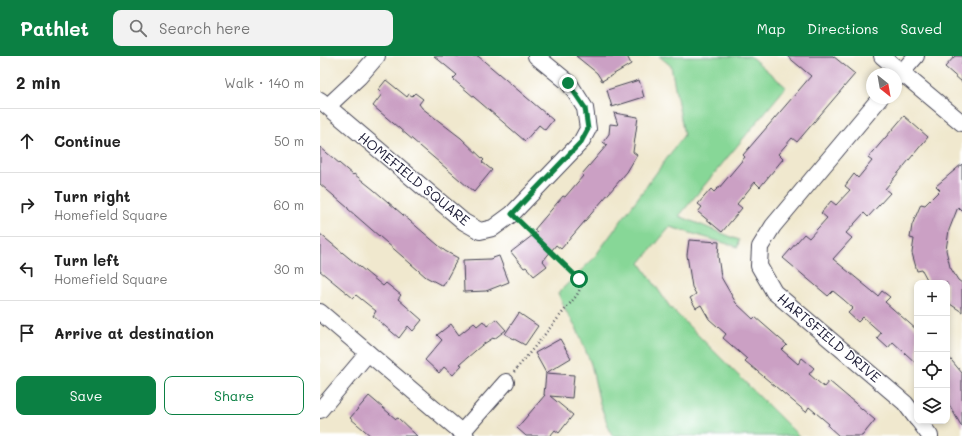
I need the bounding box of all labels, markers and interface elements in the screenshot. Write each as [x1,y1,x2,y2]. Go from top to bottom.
search box [113,10,393,46]
text: Pathlet [20,16,89,41]
icon: search [127,17,149,39]
text: Search here [159,18,250,38]
text: Map [757,19,785,38]
text: Directions [807,19,878,38]
text: Saved [900,19,942,38]
north arrow [866,68,902,104]
text: 2 min [16,71,61,93]
text: Walk · 140 m [224,74,304,91]
route end [559,74,577,92]
street label: HOMEFIELD SQUARE [355,128,474,230]
icon: ahead [16,130,38,152]
text: Continue [54,131,121,151]
text: 50 m [274,132,304,149]
text: Turn right [54,186,131,206]
icon: right [16,194,38,216]
text: 60 m [274,196,304,213]
text: Homefield Square [54,206,168,223]
text: Turn left [54,250,119,270]
icon: left [16,258,38,280]
text: 30 m [274,260,304,277]
text: Homefield Square [54,270,168,287]
route start [570,270,588,288]
map controls [914,280,950,424]
button: + [914,280,950,316]
street label: HARTSFIELD DRIVE [774,289,885,387]
button: − [914,316,950,352]
icon: arrive [16,322,38,344]
text: Arrive at destination [54,323,214,343]
button: locate [914,352,950,388]
button: Save [16,376,156,415]
button: Share [164,376,304,415]
button: layers [914,388,950,424]

